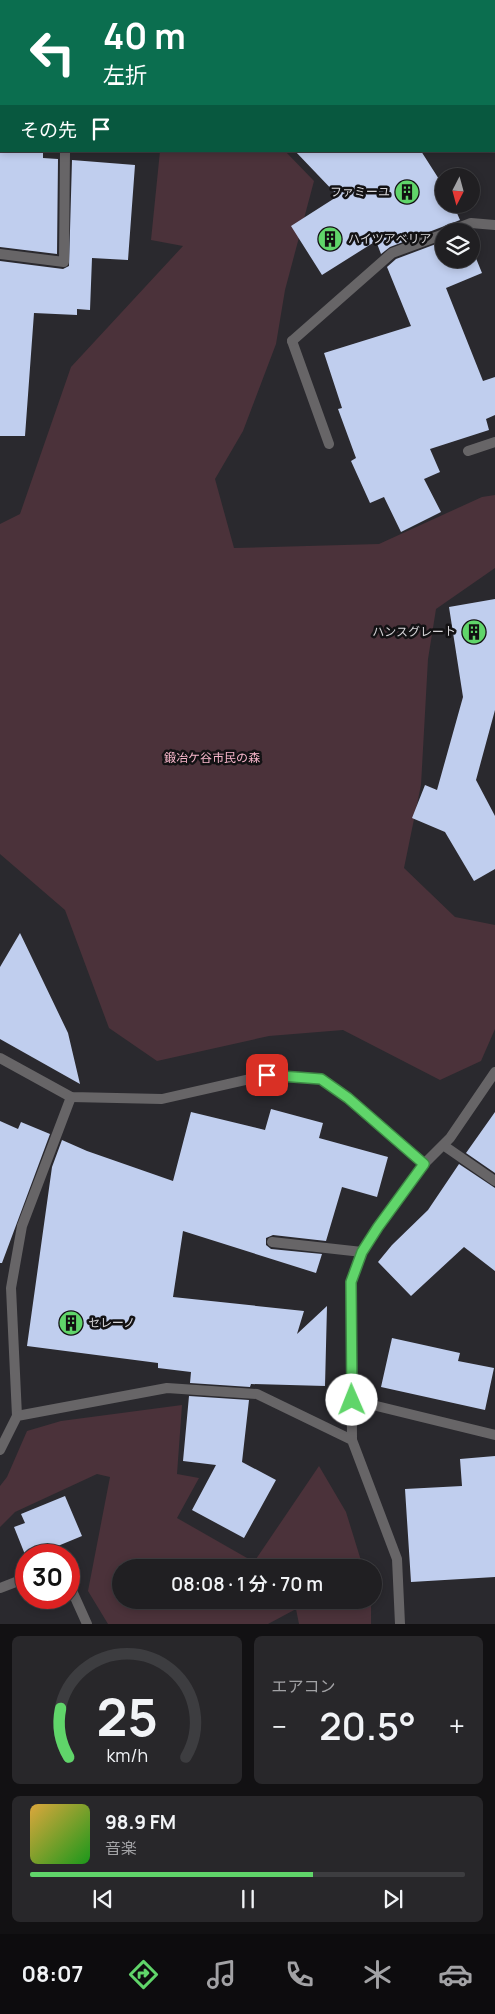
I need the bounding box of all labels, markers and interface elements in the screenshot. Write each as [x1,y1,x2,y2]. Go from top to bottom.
text: 40 m [103,12,186,60]
icon: left [20,20,85,85]
text: 左折 [103,60,147,90]
icon: arrive [87,115,115,143]
text: その先 [20,117,77,143]
north arrow [435,168,480,212]
map controls [435,168,480,268]
building icon: ファミーユ [394,179,420,205]
place label: ファミーユ [330,183,390,200]
button: layers [435,223,480,268]
building icon: ハイツアベリア [317,226,343,252]
place label: ハイツアベリア [348,230,432,247]
building icon: ハンスグレート [461,619,487,645]
place label: ハンスグレート [372,623,456,640]
park label: 鍛冶ケ谷市民の森 [164,749,260,766]
pin [246,1054,288,1096]
icon: arrive [253,1061,281,1089]
building icon: セレーノ [58,1310,84,1336]
place label: セレーノ [88,1314,135,1331]
position arrow [325,1373,377,1425]
speed limit sign: 30 [15,1544,80,1609]
text: 08:08 · 1 分 · 70 m [171,1571,323,1597]
text: エアコン [272,1675,336,1697]
text: 25 [96,1681,157,1752]
text: 20.5° [319,1699,416,1751]
text: − [272,1707,287,1745]
text: + [449,1707,465,1745]
text: km/h [106,1743,148,1767]
text: 98.9 FM [105,1809,176,1835]
text: 音楽 [105,1837,137,1859]
icon: previous [89,1885,117,1913]
icon: pause [234,1885,262,1913]
icon: next [379,1885,407,1913]
icon: directions [126,1957,161,1992]
icon: music [204,1957,239,1992]
icon: phone [282,1957,317,1992]
icon: climate [360,1957,395,1992]
icon: car [438,1957,473,1992]
text: 08:07 [22,1959,83,1989]

